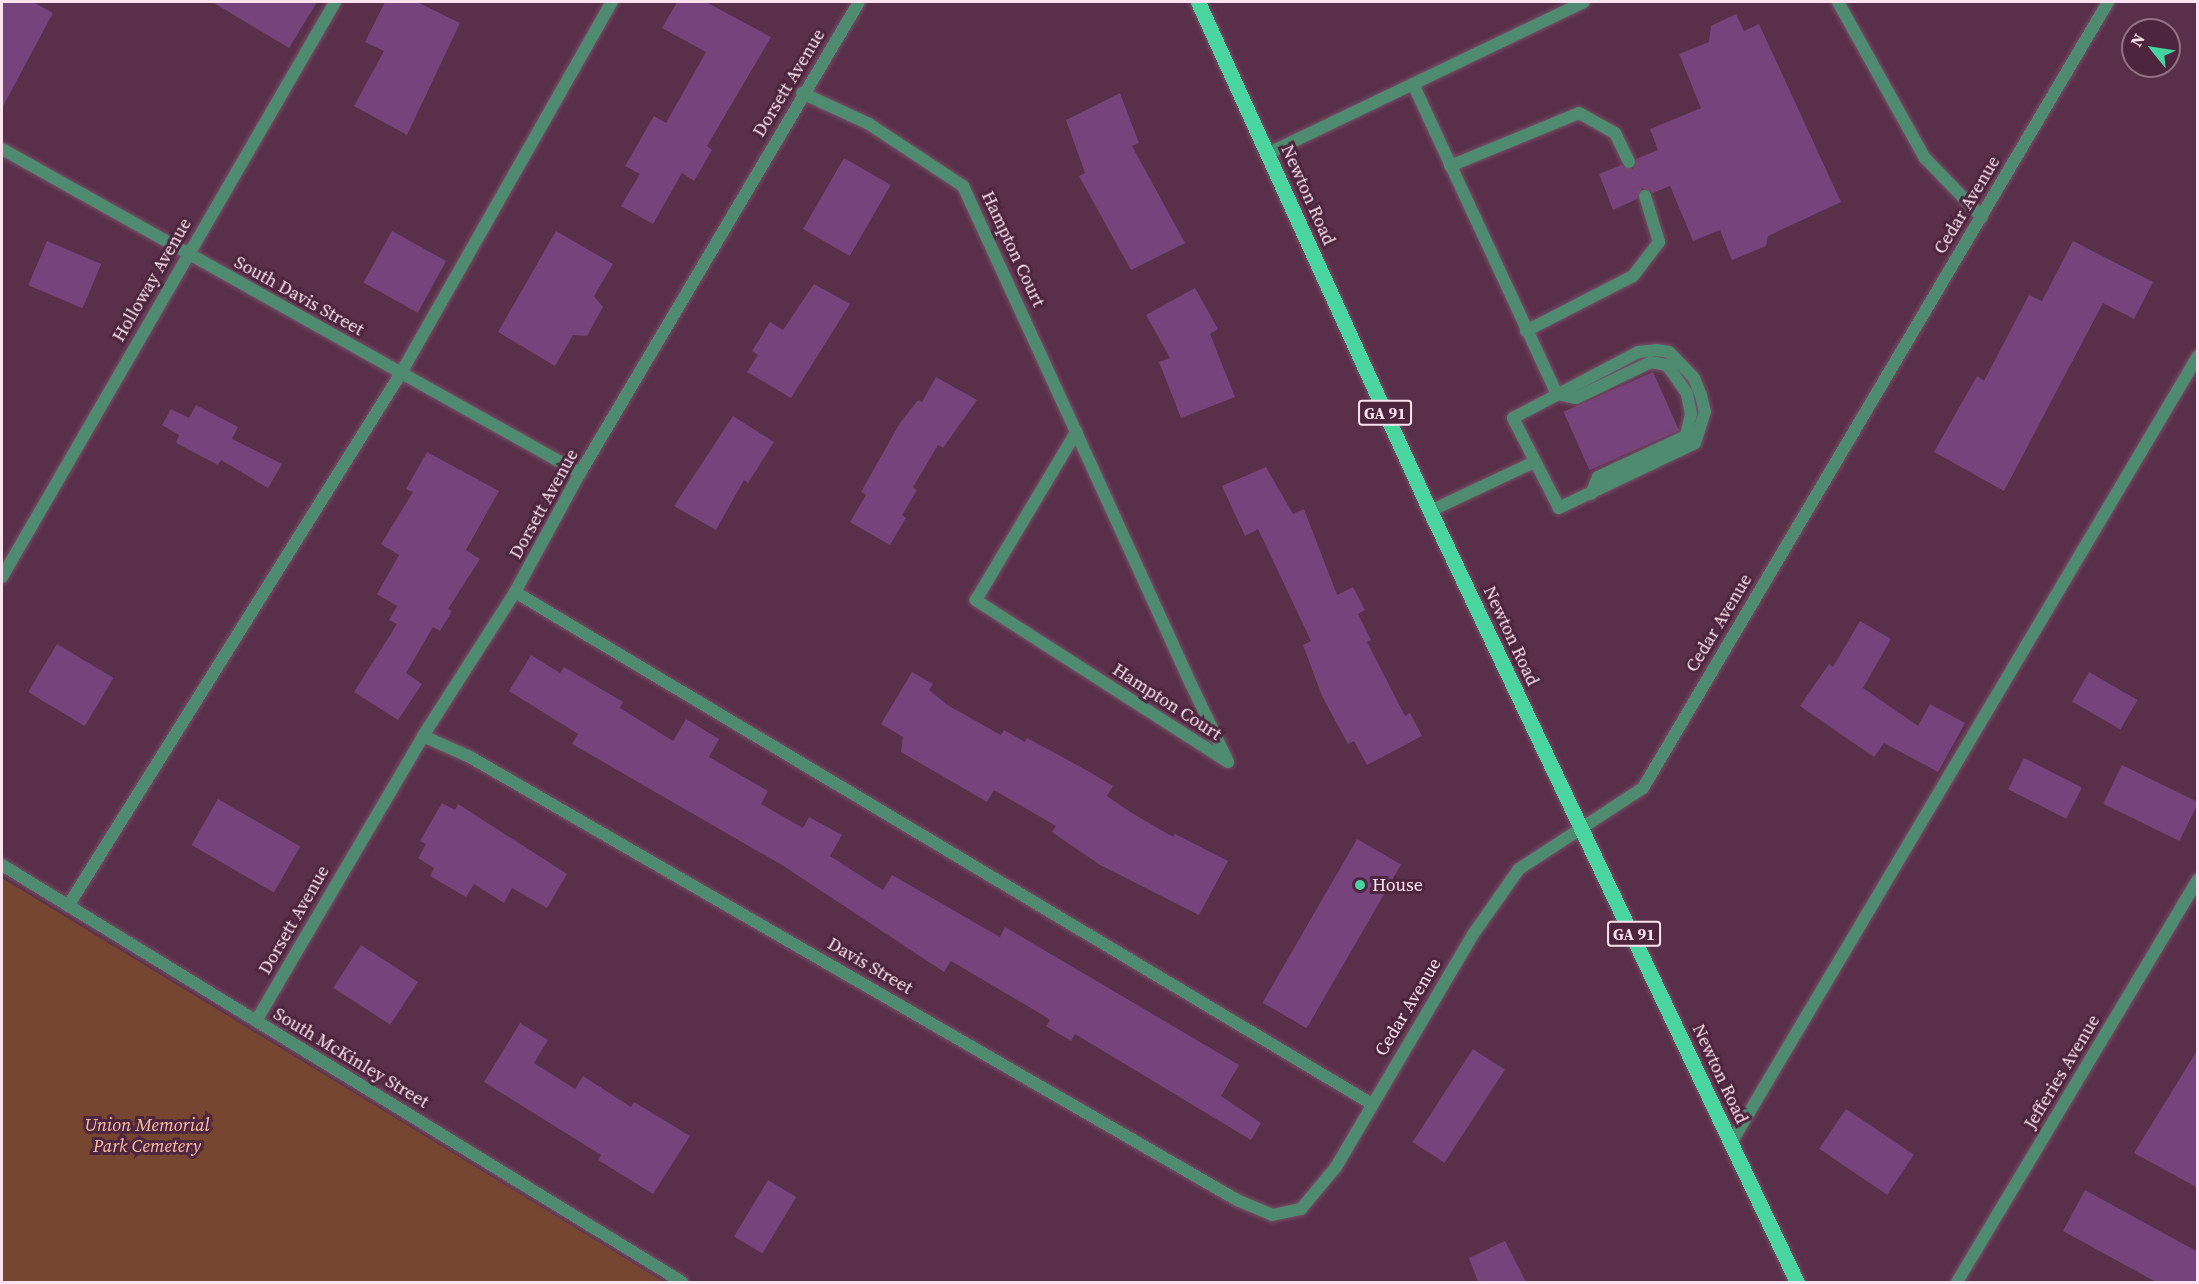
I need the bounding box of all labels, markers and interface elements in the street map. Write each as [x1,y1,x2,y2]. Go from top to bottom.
north arrow [2121,18,2181,78]
street label: Dorsett Avenue [748,25,830,141]
text: N [2125,29,2150,51]
street label: Newton Road [1276,141,1340,249]
street label: Cedar Avenue [1929,152,2005,258]
street label: Hampton Court [977,188,1049,310]
street label: Holloway Avenue [108,214,196,346]
street label: South Davis Street [230,251,368,341]
road number: GA 91 [1358,400,1412,426]
street label: Dorsett Avenue [505,445,583,563]
street label: Cedar Avenue [1681,570,1757,676]
street label: Newton Road [1478,583,1544,689]
street label: Hampton Court [1109,659,1225,745]
street label: Dorsett Avenue [254,862,334,978]
place label: House [1372,874,1423,896]
marker: House [1353,878,1367,892]
road number: GA 91 [1607,921,1661,947]
street label: Davis Street [824,933,916,999]
street label: Cedar Avenue [1370,954,1446,1060]
street label: South McKinley Street [269,1003,433,1113]
street label: Jefferies Avenue [2019,1011,2105,1133]
street label: Newton Road [1687,1021,1753,1127]
park label: Union Memorial Park Cemetery [84,1115,210,1158]

